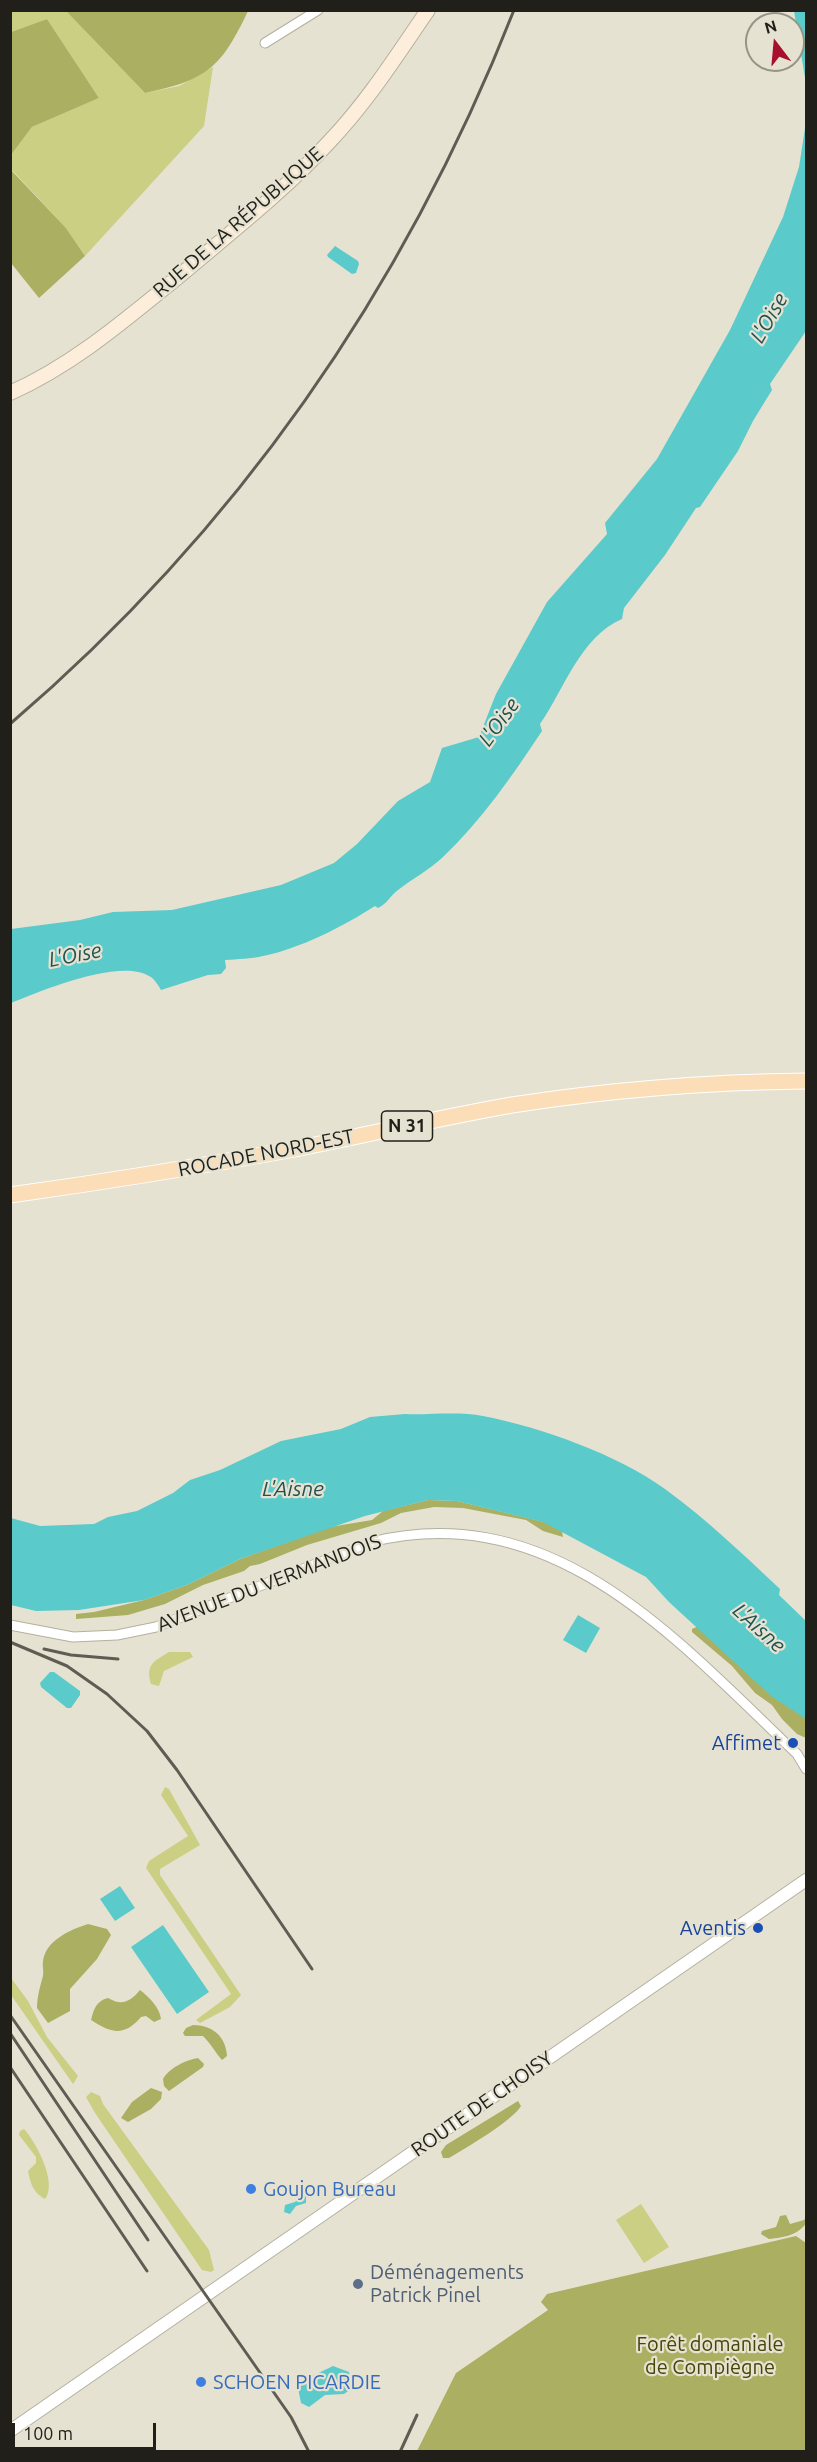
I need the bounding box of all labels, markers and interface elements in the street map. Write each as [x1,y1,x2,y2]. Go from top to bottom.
north arrow [745,12,805,72]
text: N [762,16,779,37]
street label: RUE DE LA RÉPUBLIQUE [148,141,328,303]
water label: L'Oise [745,289,793,347]
water label: L'Oise [473,693,525,751]
water label: L'Oise [46,938,104,972]
road number: N 31 [382,1111,432,1141]
street label: ROCADE NORD-EST [176,1124,356,1182]
water label: L'Aisne [262,1476,324,1502]
street label: AVENUE DU VERMANDOIS [153,1529,385,1637]
water label: L'Aisne [728,1598,790,1658]
place label: Affimet [712,1731,781,1755]
marker: Affimet [786,1736,800,1750]
place label: Aventis [680,1916,746,1940]
marker: Aventis [751,1921,765,1935]
street label: ROUTE DE CHOISY [407,2046,557,2162]
place label: Goujon Bureau [263,2177,396,2201]
marker: Goujon Bureau [244,2182,258,2196]
place label: Déménagements Patrick Pinel [370,2260,524,2307]
marker: Déménagements Patrick Pinel [351,2277,365,2291]
park label: Forêt domaniale de Compiègne [636,2332,784,2379]
place label: SCHOEN PICARDIE [213,2370,381,2394]
marker: SCHOEN PICARDIE [194,2375,208,2389]
scale bar [15,2411,159,2449]
text: 100 m [23,2423,73,2443]

